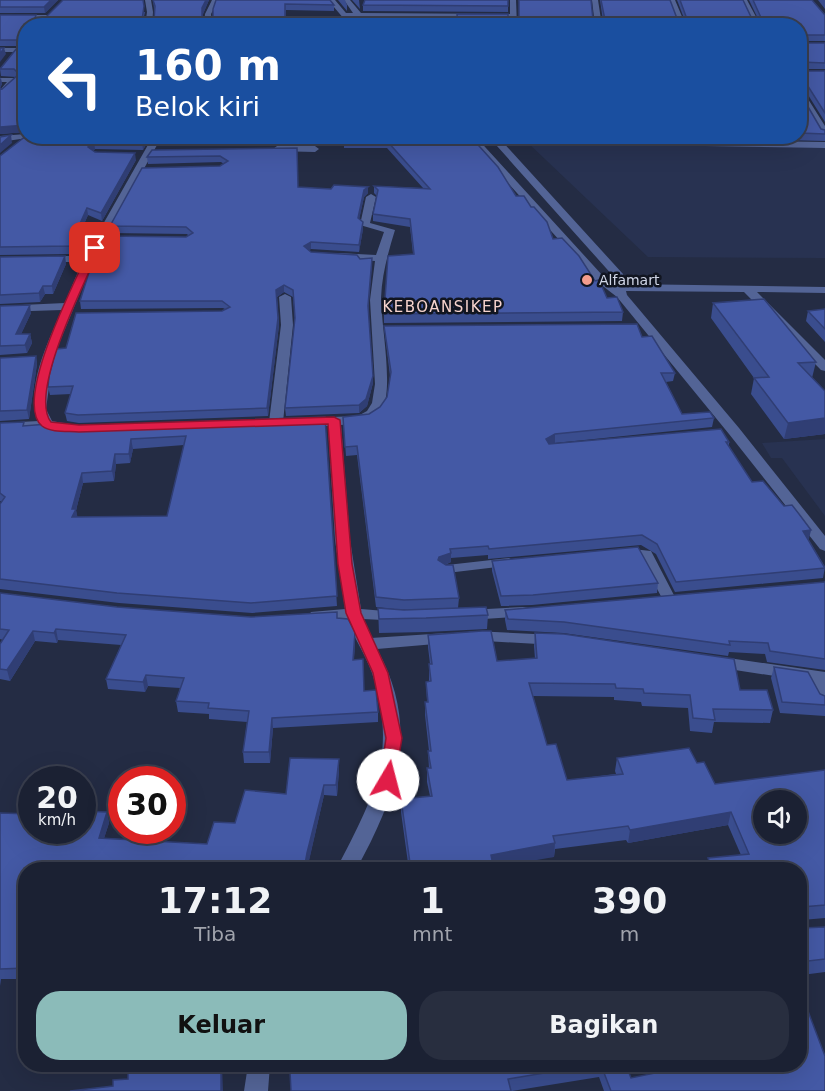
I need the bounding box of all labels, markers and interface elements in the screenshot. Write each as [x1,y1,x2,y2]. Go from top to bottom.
text: 160 m [135,41,281,90]
icon: left [36,42,114,120]
text: Belok kiri [135,91,260,122]
pin [69,222,120,273]
icon: arrive [78,231,111,264]
place label: Alfamart [599,272,660,288]
marker: Alfamart [580,273,594,287]
district label: KEBOANSIKEP [382,298,504,316]
position arrow [356,748,420,812]
speed limit sign: 30 [108,766,186,844]
text: 20 [36,780,78,815]
map controls [753,790,807,844]
button: sound [753,790,807,844]
text: km/h [38,811,76,829]
text: 17:12 [158,880,272,921]
text: 1 [420,880,445,921]
text: 390 [592,880,667,921]
text: Tiba [194,922,236,946]
text: mnt [412,922,452,946]
text: m [620,922,639,946]
button: Keluar [36,991,407,1060]
button: Bagikan [419,991,789,1060]

